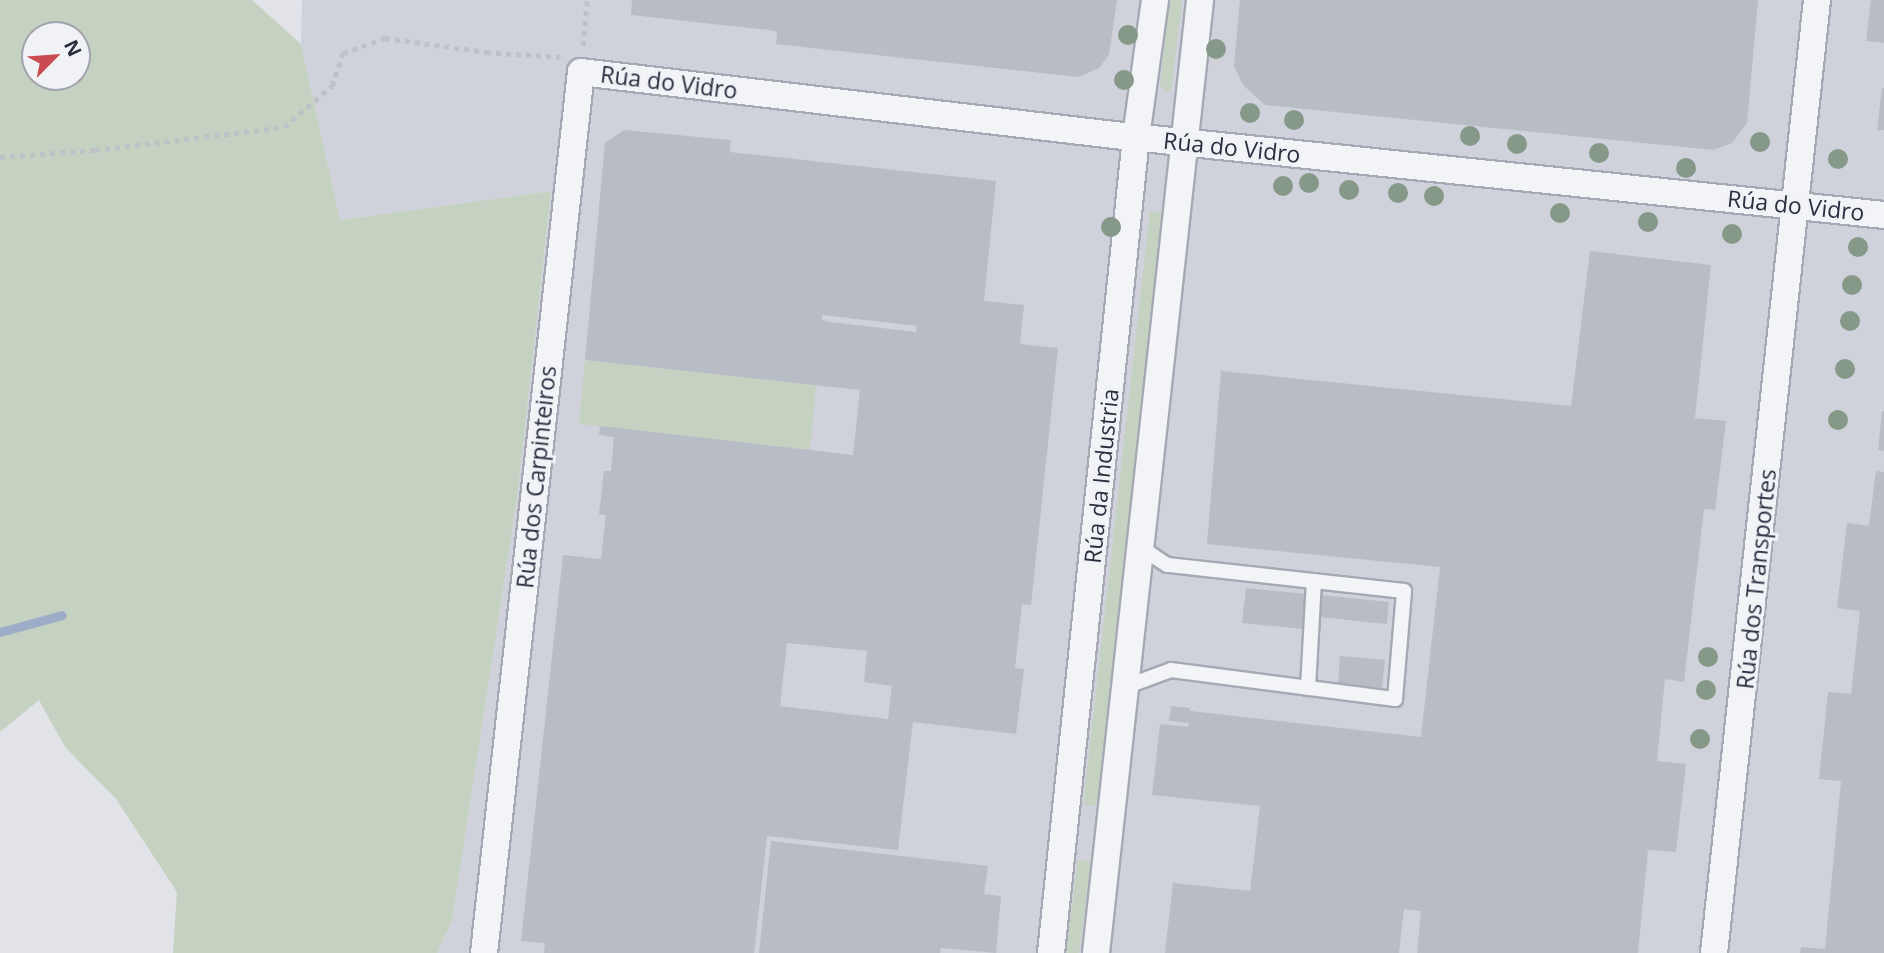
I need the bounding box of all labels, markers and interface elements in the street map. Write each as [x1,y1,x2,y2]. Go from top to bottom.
north arrow [21,21,91,91]
text: N [58,35,88,60]
street label: Rúa do Vidro [599,60,739,104]
street label: Rúa do Vidro [1162,126,1302,168]
street label: Rúa do Vidro [1726,184,1866,226]
street label: Rúa dos Carpinteiros [511,364,561,590]
street label: Rúa da Industria [1078,387,1124,565]
street label: Rúa dos Transportes [1731,468,1781,690]

